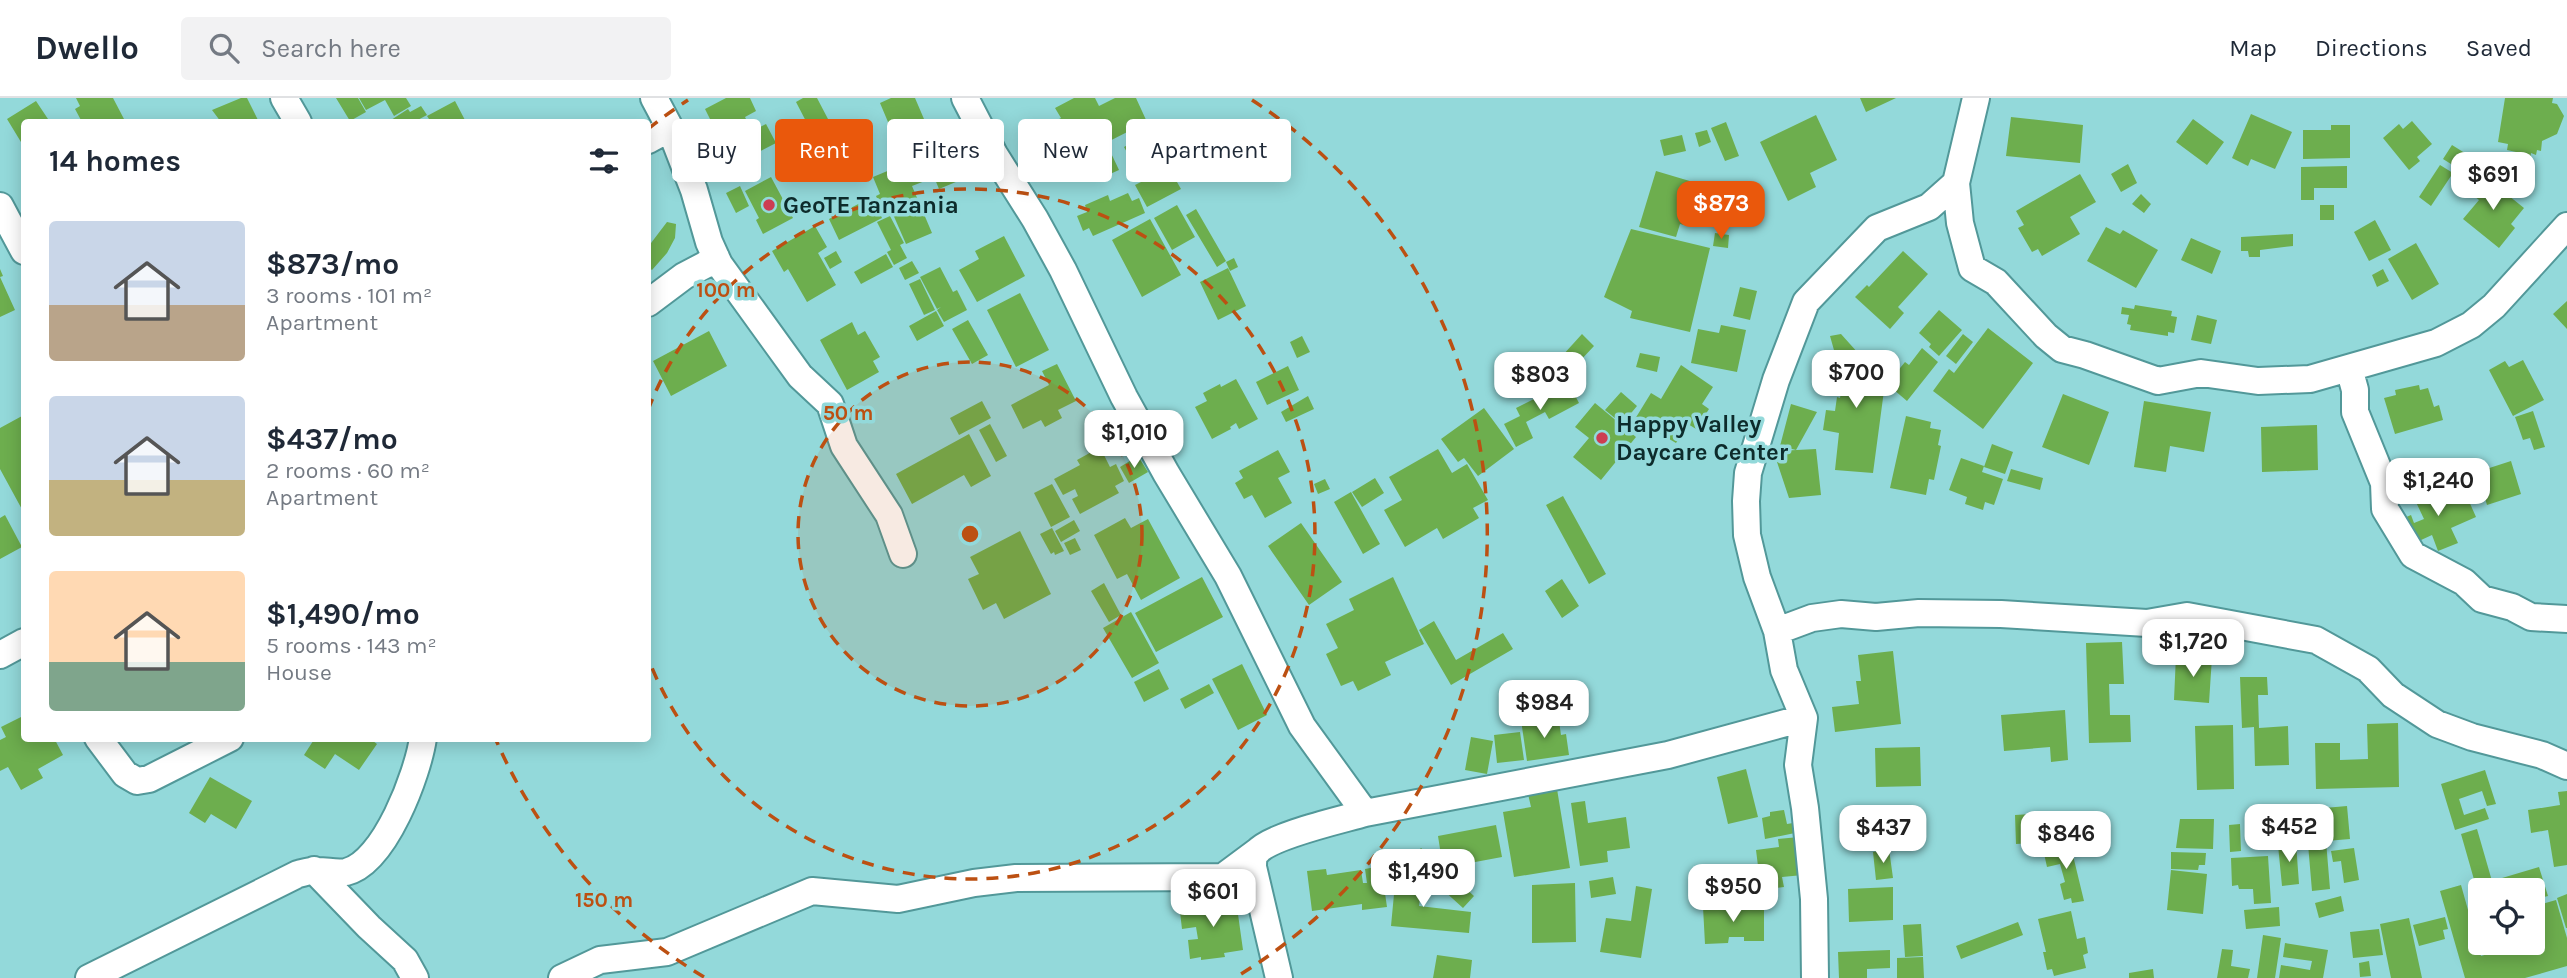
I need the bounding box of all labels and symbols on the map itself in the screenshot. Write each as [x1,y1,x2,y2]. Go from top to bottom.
pin: $691 [2452,152,2534,212]
pin: $873 [1680,181,1762,241]
place label: GeoTE Tanzania [783,191,959,219]
marker: GeoTE Tanzania [761,197,777,213]
text: 100 m [696,278,756,302]
pin: $700 [1815,350,1897,410]
pin: $803 [1499,352,1581,412]
text: 50 m [823,401,873,425]
pin: $1,010 [1077,410,1191,470]
place label: Happy Valley Daycare Center [1616,410,1789,466]
marker: Happy Valley Daycare Center [1594,430,1610,446]
pin: $1,240 [2381,458,2495,518]
centre of rings [958,522,982,546]
pin: $1,720 [2136,620,2250,679]
pin: $984 [1503,680,1585,740]
pin: $452 [2248,804,2330,864]
pin: $437 [1842,806,1924,865]
pin: $846 [2025,812,2107,871]
pin: $1,490 [1366,850,1480,909]
pin: $950 [1692,864,1774,924]
pin: $601 [1172,870,1254,929]
text: 150 m [575,888,633,912]

